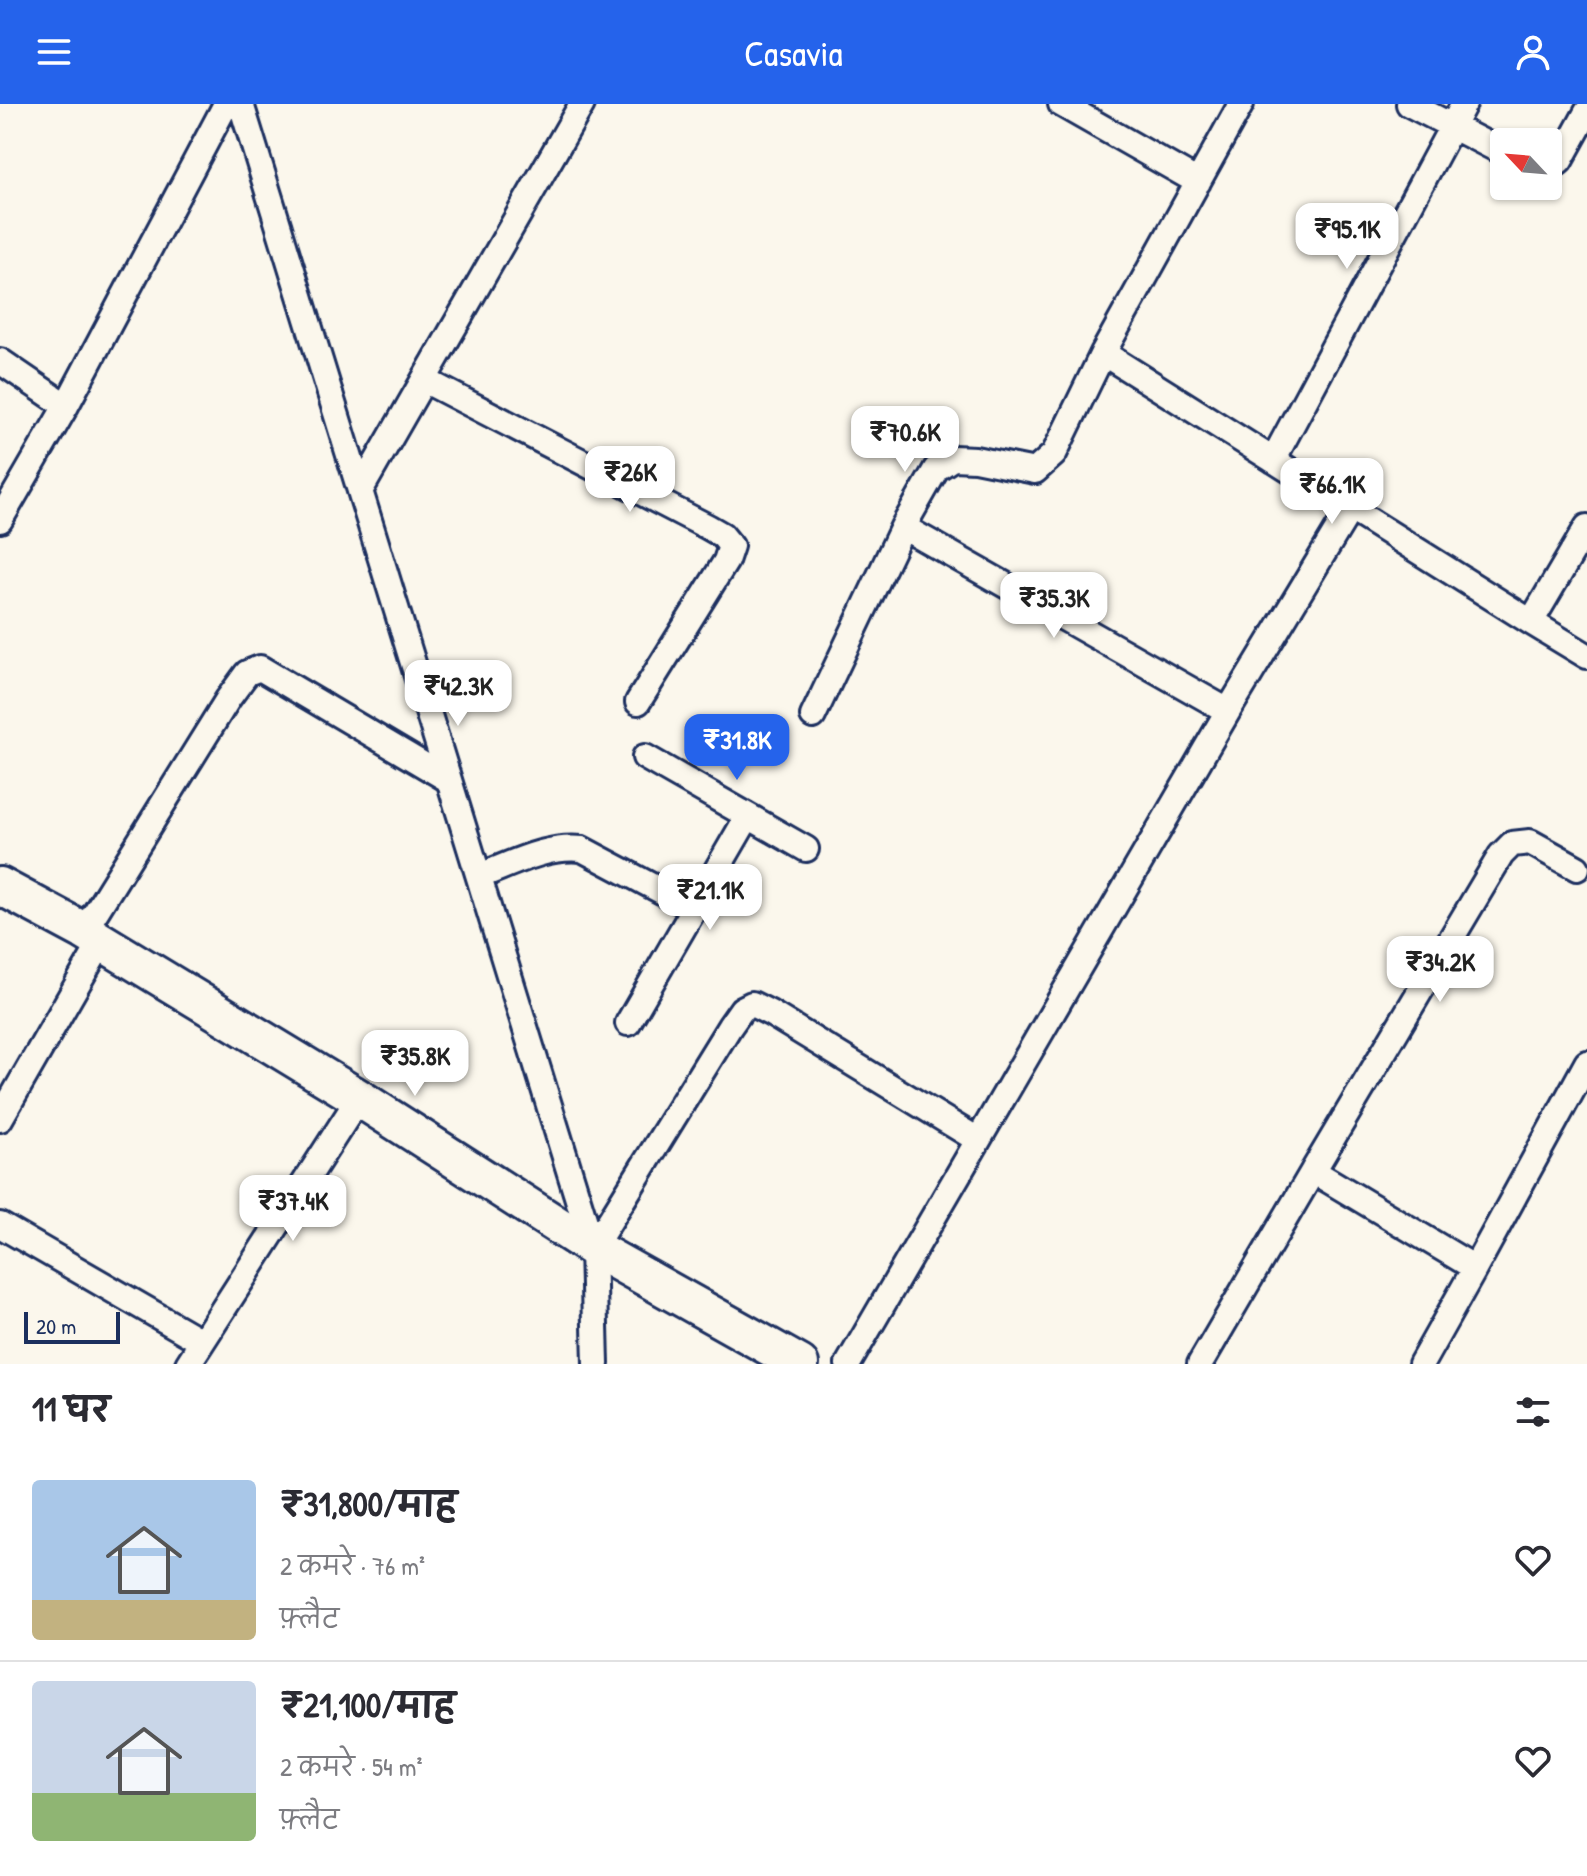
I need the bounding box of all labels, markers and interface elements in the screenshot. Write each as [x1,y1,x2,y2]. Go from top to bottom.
text: Casavia [744,28,843,77]
icon: menu [32,30,76,74]
icon: person [1511,30,1555,74]
north arrow [1490,128,1562,200]
map controls [1490,128,1562,200]
pin: ₹95.1K [1282,203,1412,271]
text: ₹95.1K [1314,211,1380,246]
pin: ₹70.6K [840,406,970,474]
text: ₹70.6K [869,414,941,449]
pin: ₹26K [583,446,677,514]
text: ₹26K [603,454,657,489]
pin: ₹66.1K [1267,458,1397,526]
text: ₹66.1K [1298,466,1366,501]
pin: ₹35.3K [989,572,1119,640]
text: ₹35.3K [1018,580,1090,615]
pin: ₹42.3K [393,660,523,728]
text: ₹42.3K [423,668,493,703]
pin: ₹31.8K [672,714,802,782]
text: ₹31.8K [702,722,772,757]
pin: ₹21.1K [645,864,775,932]
text: ₹21.1K [676,872,744,907]
pin: ₹34.2K [1375,936,1505,1004]
text: ₹34.2K [1405,944,1475,979]
pin: ₹35.8K [350,1030,480,1098]
text: ₹35.8K [380,1038,450,1073]
pin: ₹37.4K [228,1175,358,1243]
text: ₹37.4K [257,1183,329,1218]
scale bar [24,1308,120,1344]
text: 20 m [36,1311,76,1341]
text: 11 घर [32,1386,110,1432]
icon: filters [1511,1390,1555,1434]
text: ₹31,800/माह [280,1481,457,1527]
icon: home [96,1512,192,1608]
icon: heart [1511,1538,1555,1582]
text: 2 कमरे · 76 m² [280,1548,425,1583]
text: फ़्लैट [280,1601,339,1636]
text: ₹21,100/माह [280,1682,455,1728]
icon: home [96,1713,192,1809]
icon: heart [1511,1739,1555,1783]
text: 2 कमरे · 54 m² [280,1749,422,1784]
text: फ़्लैट [280,1802,339,1837]

